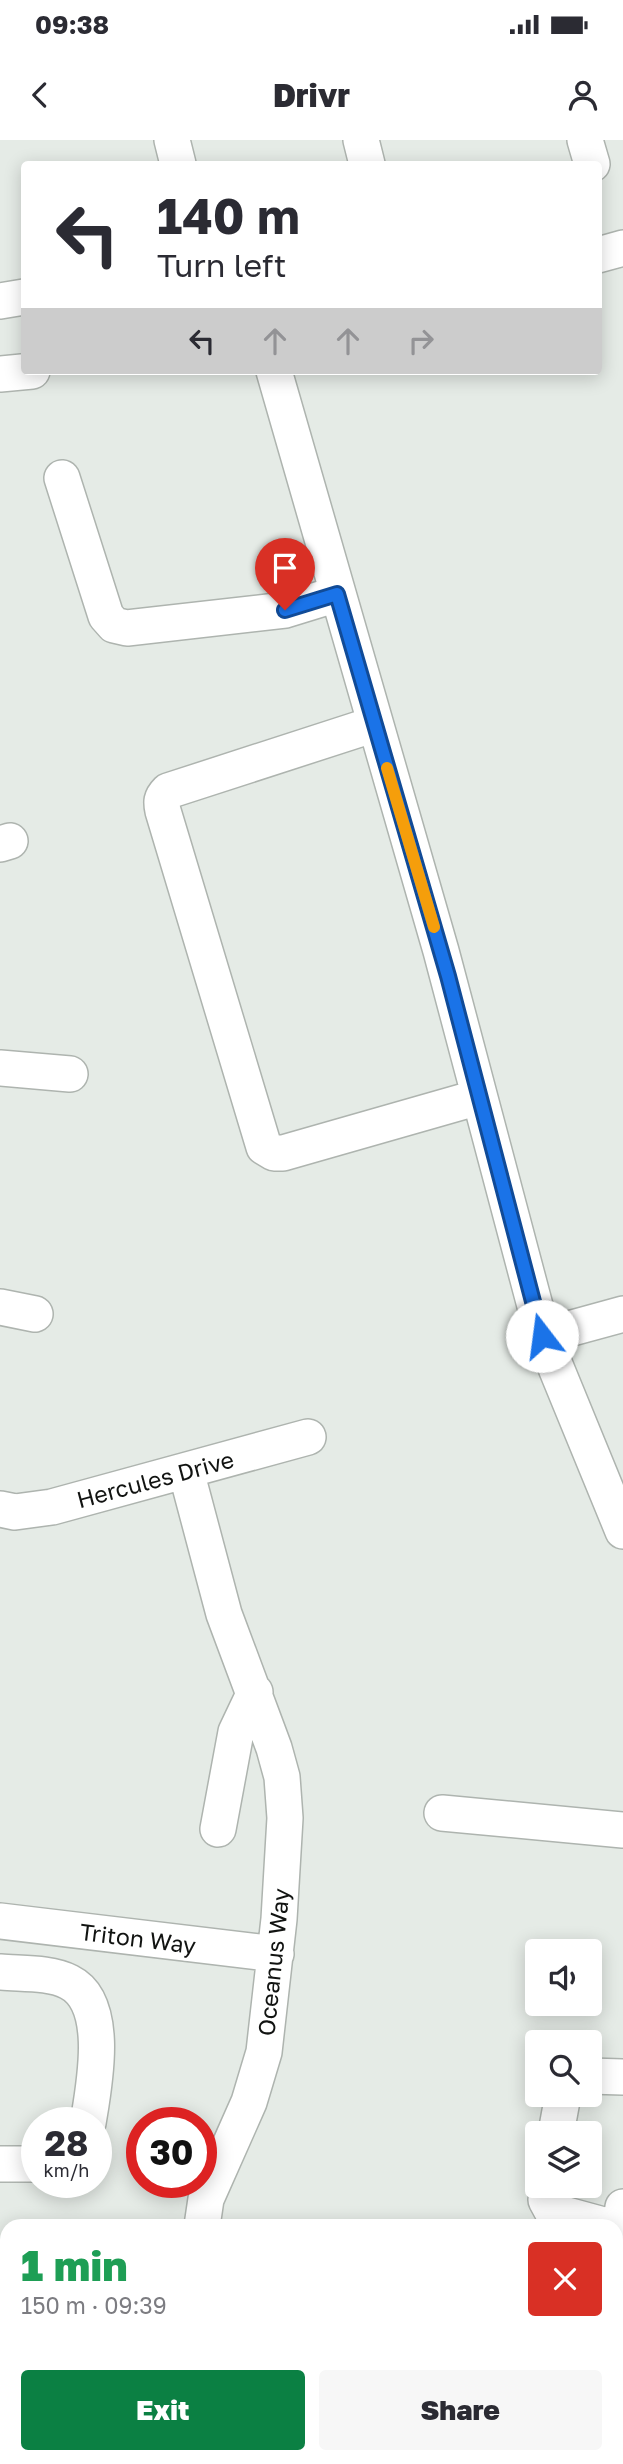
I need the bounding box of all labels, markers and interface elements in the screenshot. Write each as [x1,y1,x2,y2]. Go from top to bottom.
text: 09:38 [35,9,109,40]
icon: back [21,76,59,114]
text: Drivr [273,76,350,114]
icon: person [564,76,602,114]
text: 140 m [157,186,300,245]
icon: left [42,189,133,280]
text: Turn left [157,246,286,284]
icon: left [183,322,221,360]
icon: ahead [256,322,294,360]
icon: ahead [329,322,367,360]
icon: right [402,322,440,360]
pin [255,538,315,610]
icon: arrive [266,549,304,587]
position arrow [505,1299,579,1373]
street label: Hercules Drive [73,1445,237,1513]
street label: Oceanus Way [251,1887,295,2037]
street label: Triton Way [78,1917,198,1959]
map controls [525,1939,602,2198]
button: sound [525,1939,602,2016]
button: search [525,2030,602,2107]
speed limit sign: 30 [126,2107,217,2198]
button: layers [525,2121,602,2198]
text: 28 [45,2122,88,2164]
text: km/h [44,2159,89,2181]
text: 1 min [21,2240,128,2290]
button: close [528,2242,602,2316]
text: 150 m · 09:39 [21,2291,167,2319]
button: Exit [21,2370,305,2450]
button: Share [319,2370,602,2450]

